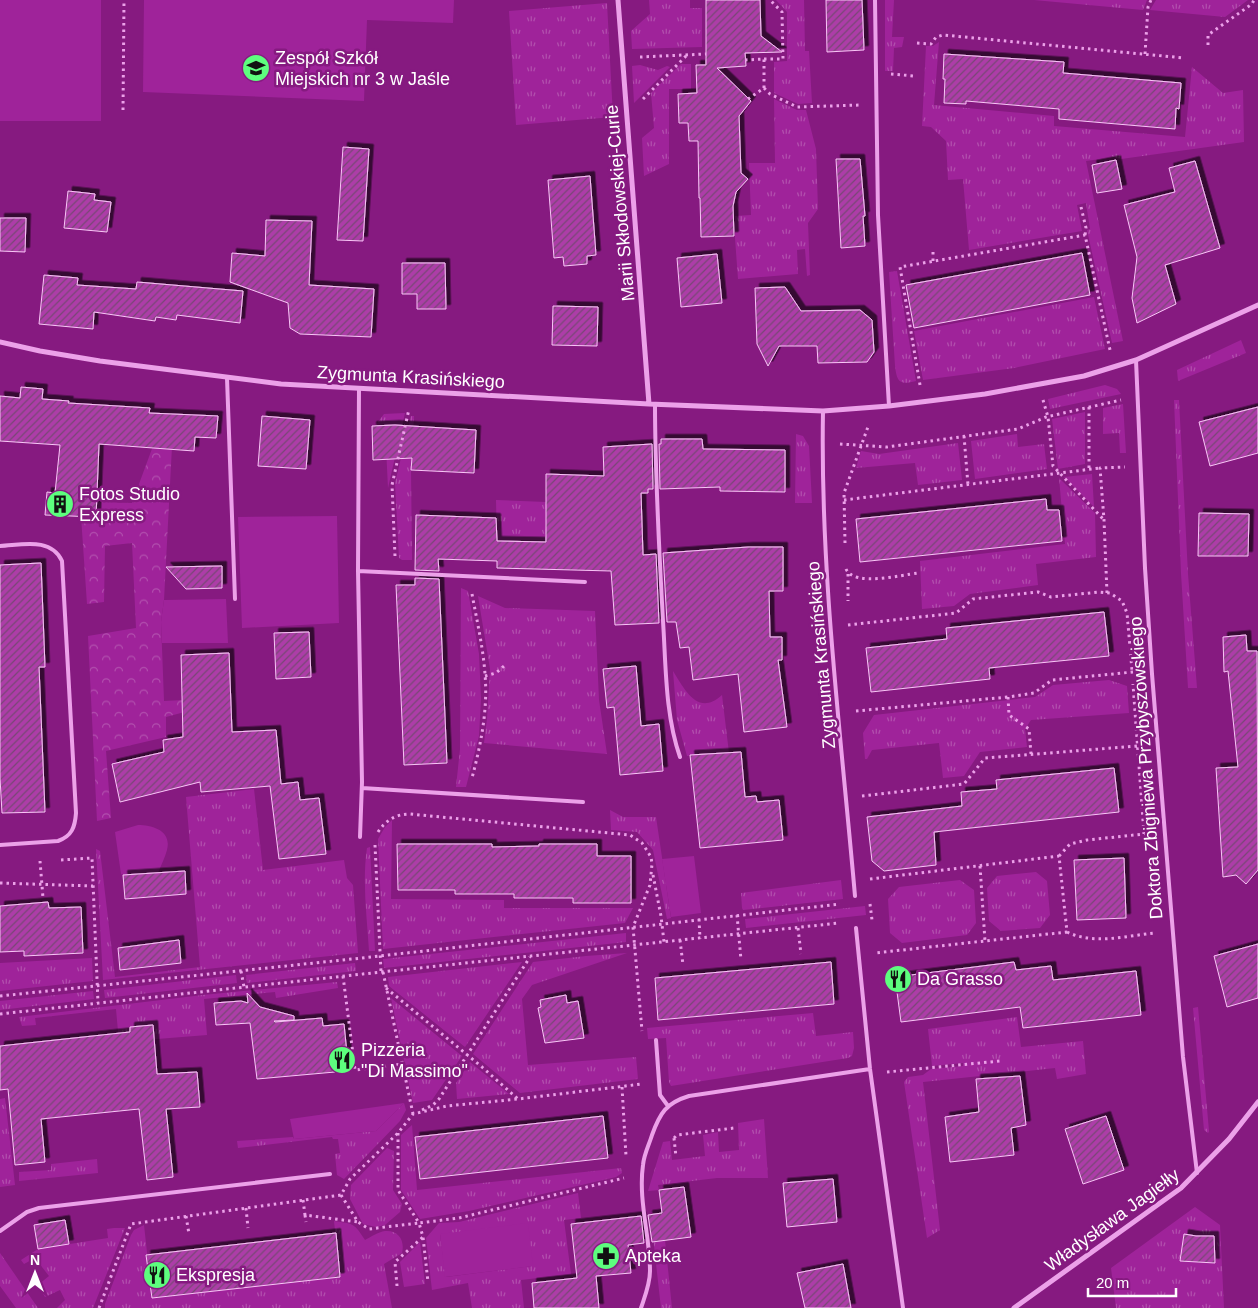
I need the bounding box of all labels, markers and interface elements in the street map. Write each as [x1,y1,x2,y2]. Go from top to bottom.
place label: Zespół Szkół Miejskich nr 3 w Jaśle [275,48,450,89]
school or university icon: Zespół Szkół Miejskich nr 3 w Jaśle [241,53,271,83]
street label: Marii Skłodowskiej-Curie [601,104,639,302]
street label: Zygmunta Krasińskiego [317,362,505,392]
place label: Fotos Studio Express [79,484,180,525]
building icon: Fotos Studio Express [45,489,75,519]
street label: Zygmunta Krasińskiego [803,560,839,750]
street label: Doktora Zbigniewa Przybyszowskiego [1125,616,1167,920]
restaurant icon: Da Grasso [883,964,913,994]
place label: Da Grasso [917,969,1003,989]
place label: Pizzeria "Di Massimo" [361,1040,468,1081]
restaurant icon: Pizzeria "Di Massimo" [327,1045,357,1075]
street label: Władysława Jagiełły [1041,1165,1183,1275]
pharmacy icon: Apteka [591,1241,621,1271]
place label: Apteka [625,1246,682,1266]
north arrow [10,1248,60,1298]
text: N [30,1252,40,1268]
restaurant icon: Ekspresja [142,1260,172,1290]
place label: Ekspresja [176,1265,256,1285]
scale bar [1088,1266,1176,1298]
text: 20 m [1096,1274,1129,1291]

